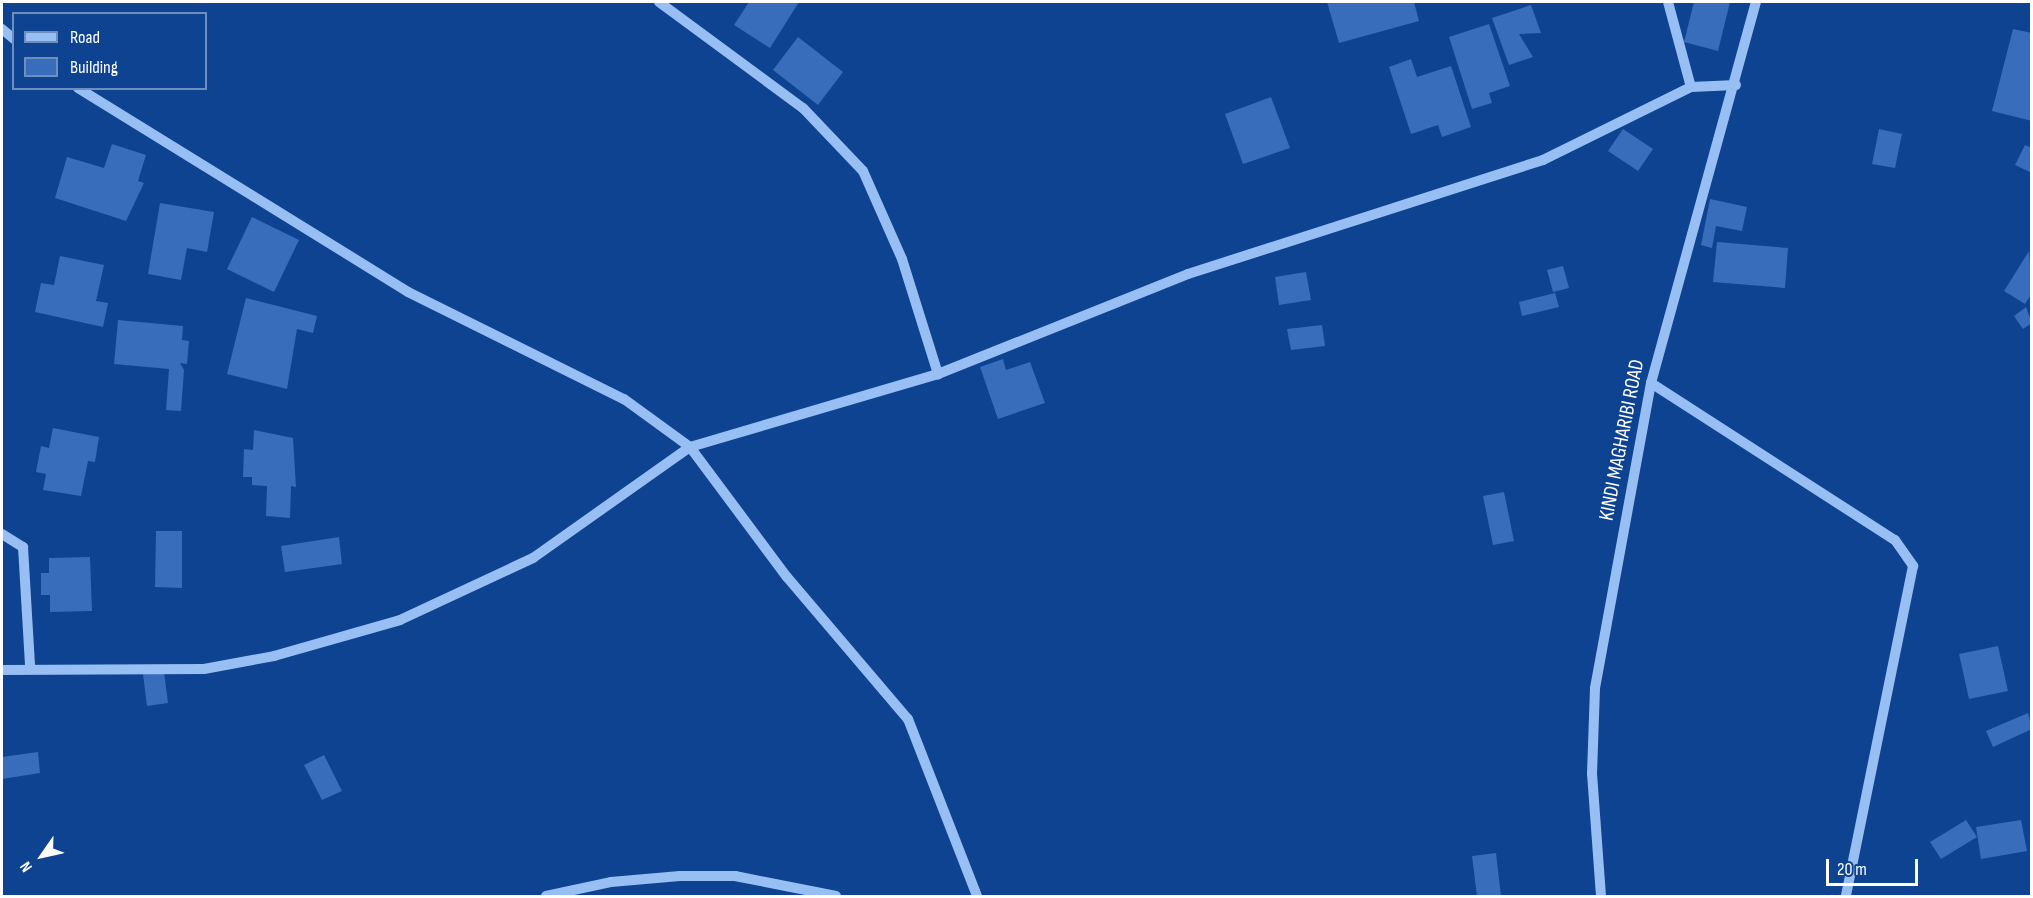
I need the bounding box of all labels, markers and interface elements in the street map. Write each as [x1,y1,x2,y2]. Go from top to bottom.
legend [12,12,207,90]
text: Road [70,27,100,48]
text: Building [70,57,118,78]
street label: KINDI MAGHARIBI ROAD [1594,357,1650,523]
north arrow [12,826,72,886]
scale bar [1829,847,1920,885]
text: N [16,857,37,875]
text: 20 m [1837,859,1867,880]

